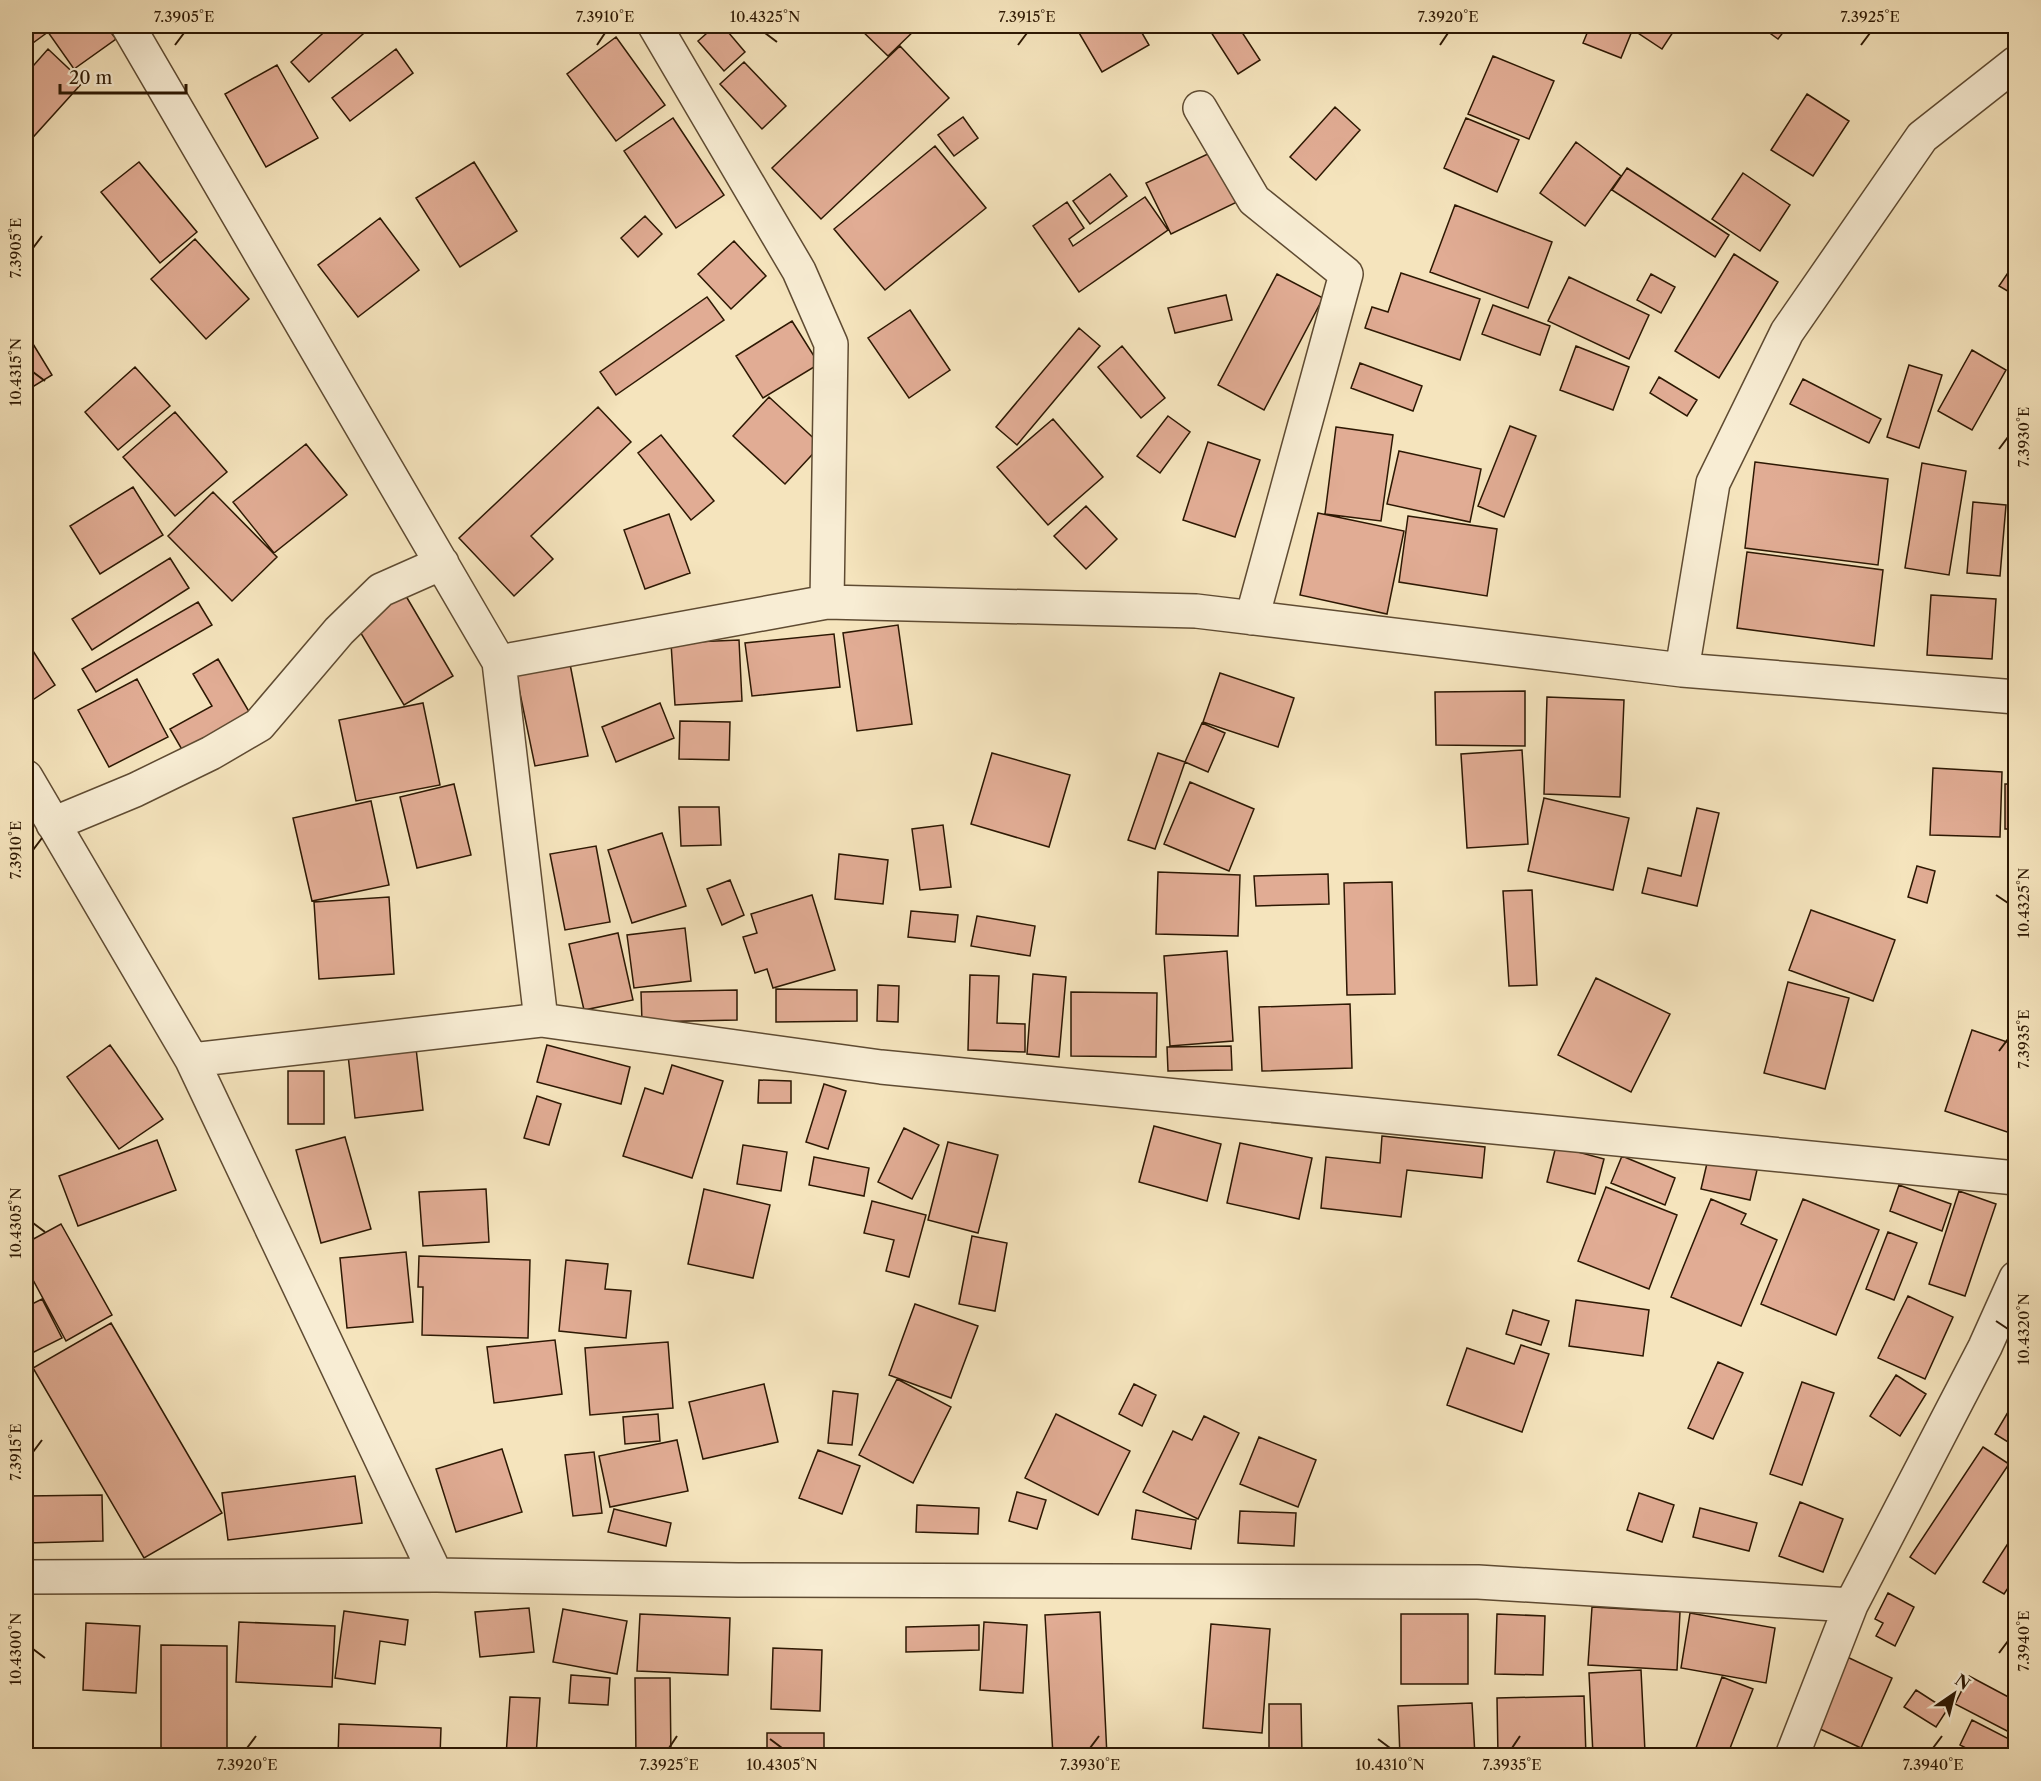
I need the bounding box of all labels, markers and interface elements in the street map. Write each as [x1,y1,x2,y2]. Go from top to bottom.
text: 7.3905°E [154,7,214,26]
text: 7.3910°E [576,7,634,26]
text: 10.4325°N [730,7,800,26]
text: 7.3915°E [998,7,1056,26]
text: 7.3920°E [1417,7,1479,26]
text: 7.3925°E [1840,7,1900,26]
scale bar [60,57,186,95]
text: 20 m [69,67,113,89]
text: 7.3905°E [6,218,25,278]
text: 10.4315°N [6,338,25,406]
text: 7.3930°E [2014,407,2033,467]
text: 7.3910°E [6,821,25,879]
text: 10.4325°N [2014,868,2033,938]
text: 7.3935°E [2014,1009,2033,1069]
text: 10.4305°N [6,1187,25,1259]
text: 10.4320°N [2014,1293,2033,1365]
text: 7.3915°E [6,1423,25,1481]
text: 7.3940°E [2014,1610,2033,1672]
text: 10.4300°N [6,1613,25,1685]
north arrow [1924,1664,1984,1724]
text: N [1951,1670,1974,1694]
text: 7.3920°E [216,1755,278,1774]
text: 7.3925°E [639,1755,699,1774]
text: 10.4305°N [746,1755,818,1774]
text: 7.3930°E [1060,1755,1120,1774]
text: 10.4310°N [1355,1755,1425,1774]
text: 7.3935°E [1482,1755,1542,1774]
text: 7.3940°E [1902,1755,1964,1774]

